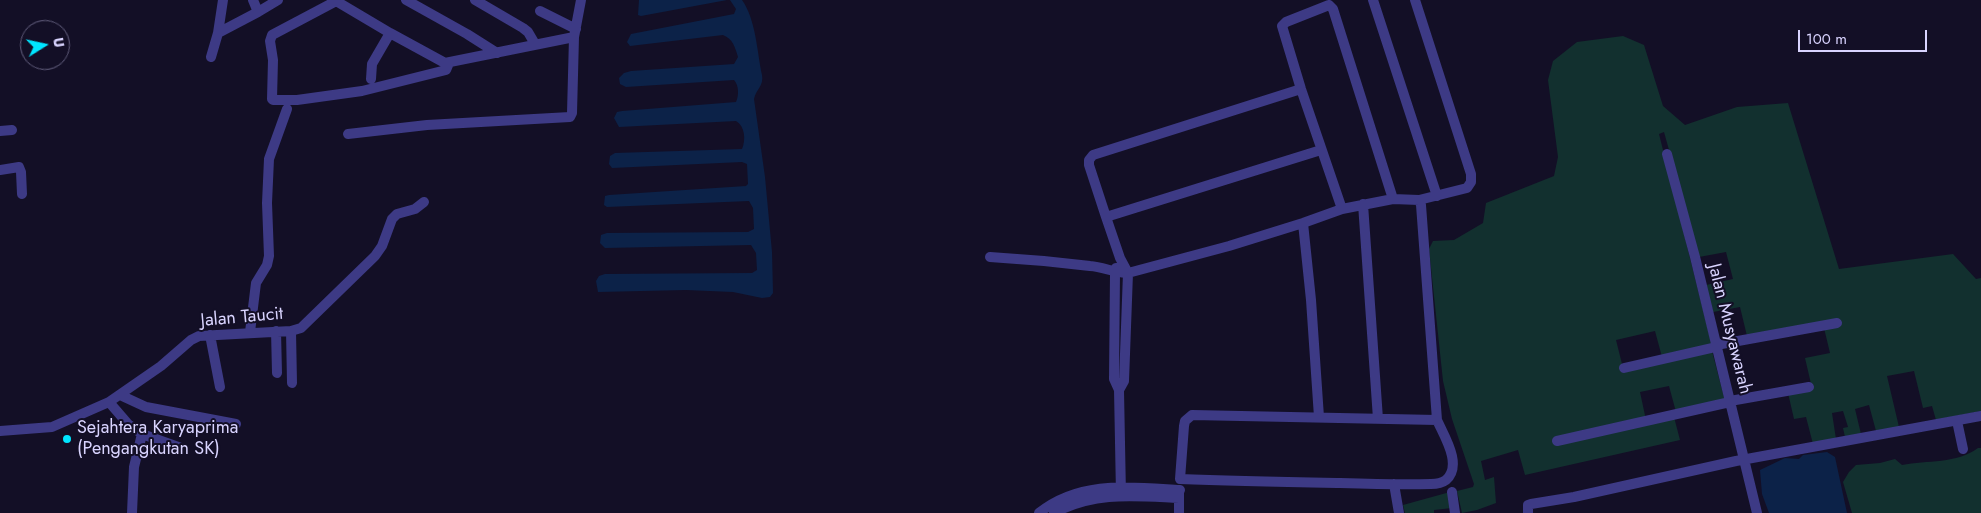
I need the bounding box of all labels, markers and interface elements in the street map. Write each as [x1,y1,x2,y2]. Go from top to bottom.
north arrow [20,20,70,70]
scale bar [1801,20,1930,52]
text: 100 m [1806,28,1847,50]
text: U [48,36,69,49]
street label: Jalan Musyawarah [1702,262,1756,396]
street label: Jalan Taucit [200,304,284,332]
place label: Sejahtera Karyaprima (Pengangkutan SK) [77,418,238,460]
marker: Sejahtera Karyaprima (Pengangkutan SK) [61,433,73,445]

